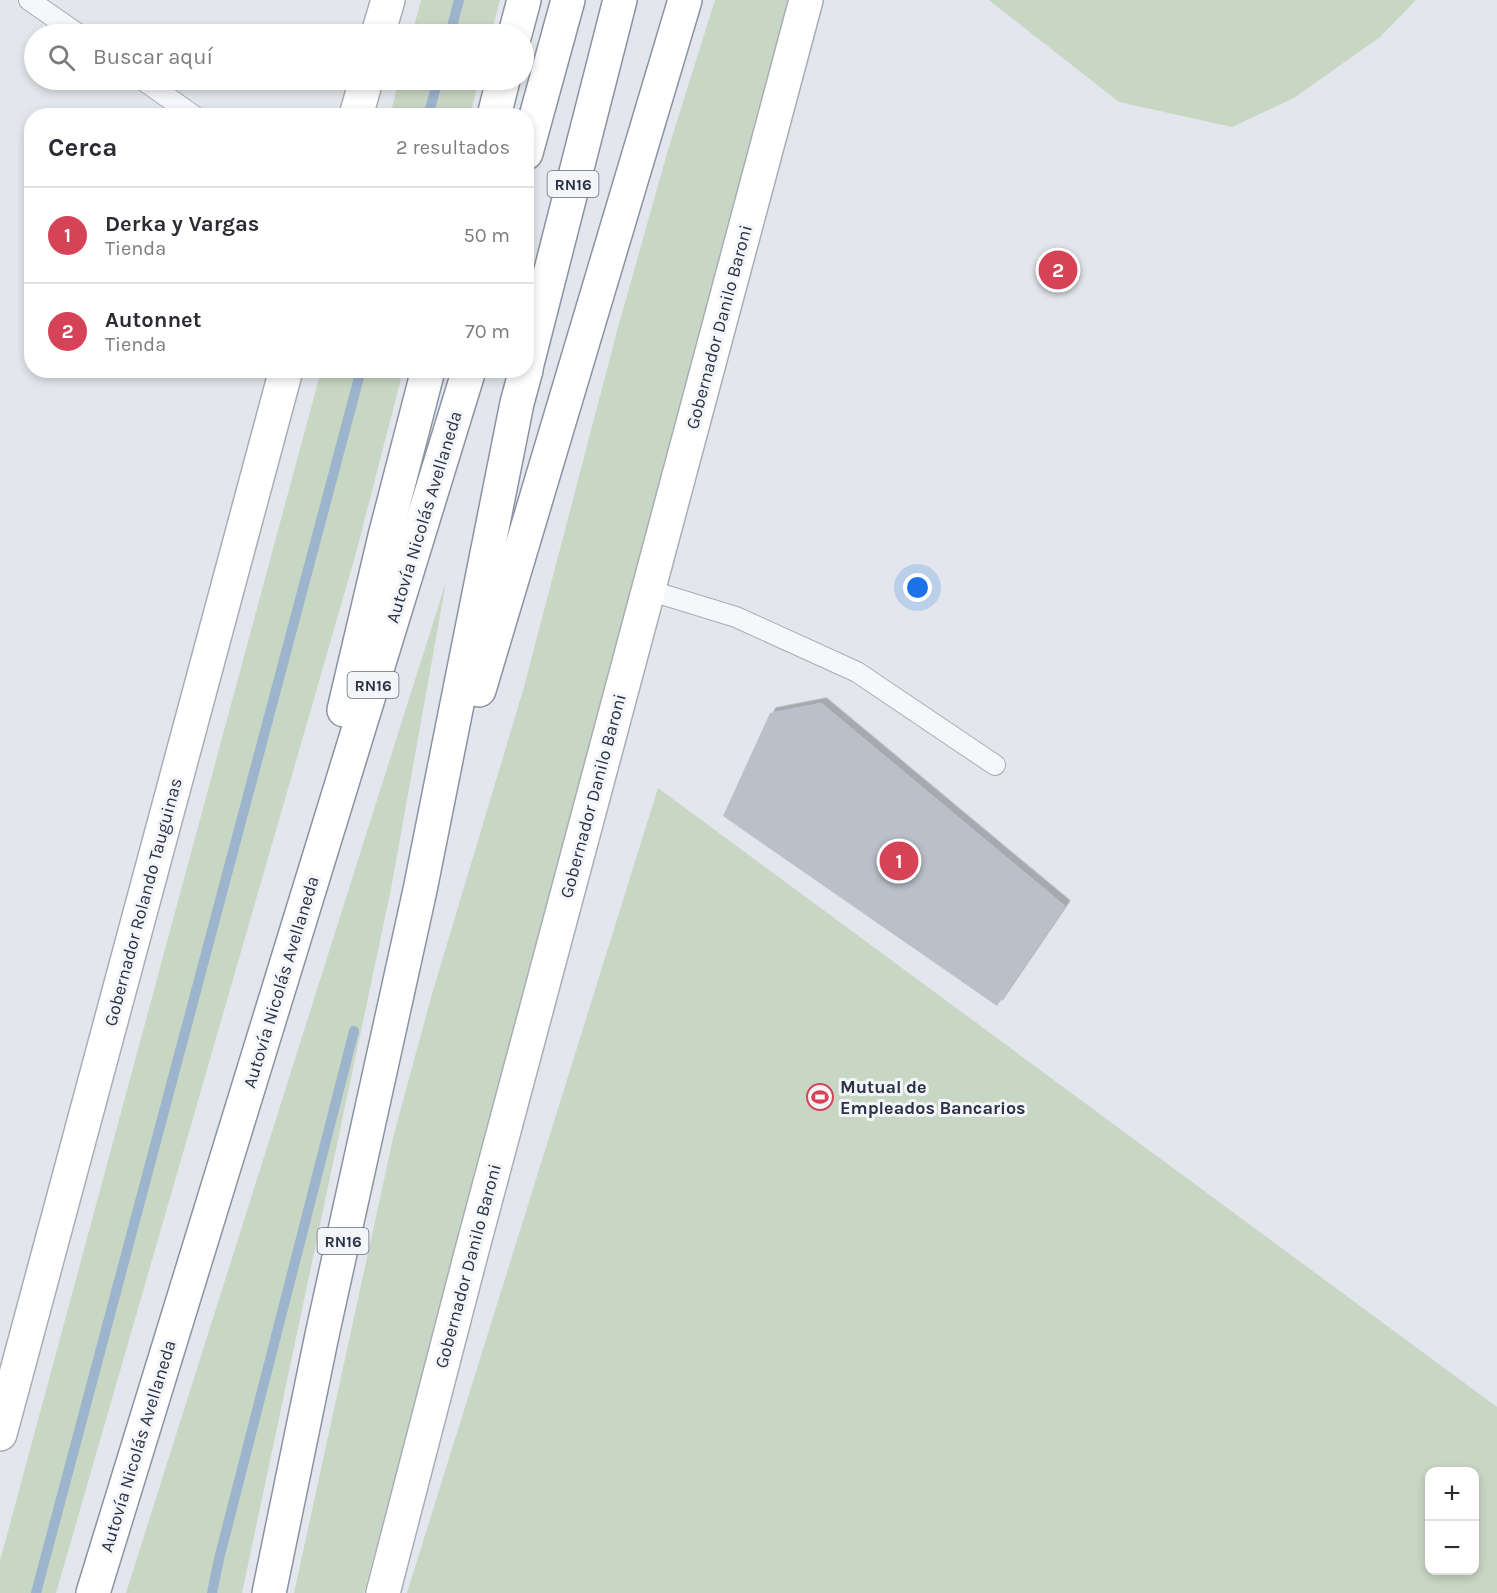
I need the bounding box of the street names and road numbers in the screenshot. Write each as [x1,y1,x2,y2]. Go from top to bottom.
road number: RN16 [548,171,598,197]
street label: Gobernador Danilo Baroni [681,222,757,432]
street label: Autovía Nicolás Avellaneda [381,408,467,626]
road number: RN16 [348,672,398,698]
street label: Gobernador Danilo Baroni [555,691,631,901]
street label: Gobernador Rolando Tauguinas [99,775,187,1029]
street label: Autovía Nicolás Avellaneda [238,873,324,1091]
street label: Gobernador Danilo Baroni [430,1161,506,1371]
road number: RN16 [318,1228,368,1254]
street label: Autovía Nicolás Avellaneda [95,1337,181,1555]

